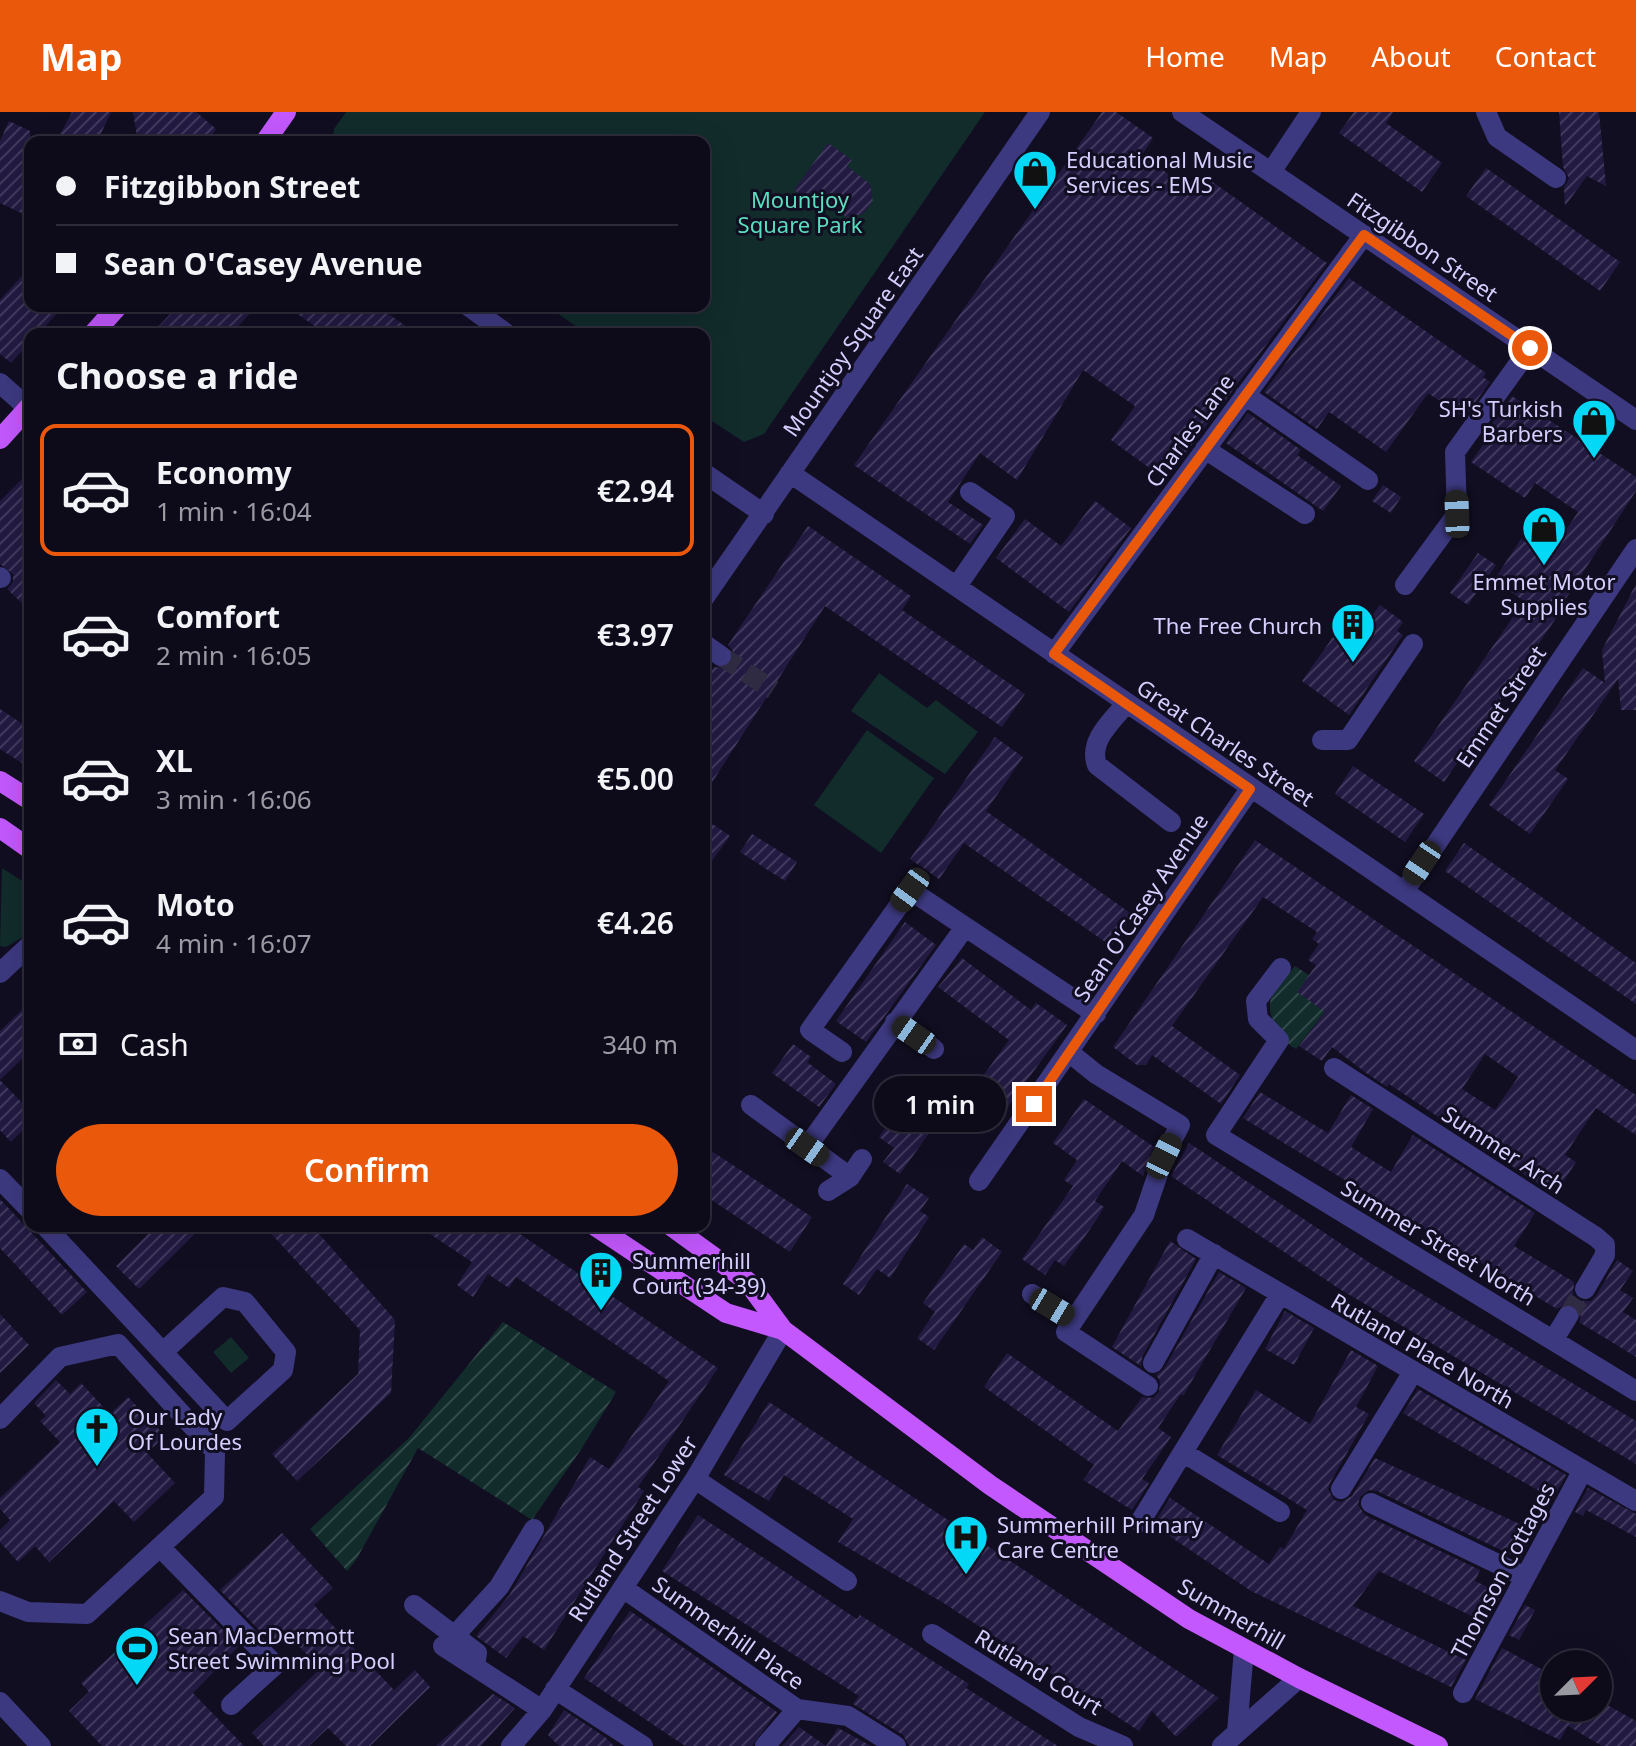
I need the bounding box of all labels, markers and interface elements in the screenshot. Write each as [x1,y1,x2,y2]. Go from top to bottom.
text: Map [40,30,123,82]
text: Home [1145,37,1225,75]
text: Map [1269,37,1327,75]
text: About [1371,37,1451,75]
text: Contact [1495,37,1596,75]
place label: Educational Music Services - EMS [1066,144,1253,199]
shop icon: Educational Music Services - EMS [1011,148,1059,211]
text: Fitzgibbon Street [104,166,360,207]
park label: Mountjoy Square Park [738,184,863,239]
street label: Fitzgibbon Street [1342,184,1504,308]
street label: Mountjoy Square East [775,240,929,442]
text: Sean O'Casey Avenue [104,243,423,284]
route start [1512,330,1548,366]
text: Choose a ride [56,351,298,400]
street label: Charles Lane [1138,367,1240,493]
place label: SH's Turkish Barbers [1439,393,1563,448]
shop icon: SH's Turkish Barbers [1570,397,1618,460]
text: Economy [156,452,292,493]
icon: car [60,454,132,526]
text: €2.94 [597,470,674,511]
car [1444,490,1470,538]
text: 1 min · 16:04 [156,493,312,529]
shop icon: Emmet Motor Supplies [1520,504,1568,567]
place label: Emmet Motor Supplies [1472,566,1616,621]
text: Comfort [156,596,280,637]
icon: car [60,598,132,670]
building icon: The Free Church [1329,601,1377,664]
place label: The Free Church [1154,610,1322,640]
text: €3.97 [597,614,674,655]
text: 2 min · 16:05 [156,637,312,673]
street label: Emmet Street [1448,639,1552,773]
street label: Great Charles Street [1131,671,1321,813]
text: XL [156,740,193,781]
icon: car [60,742,132,814]
text: €5.00 [597,758,674,799]
text: 3 min · 16:06 [156,781,312,817]
street label: Sean O'Casey Avenue [1066,807,1214,1007]
car [1399,836,1445,890]
car [886,864,934,916]
text: Moto [156,884,235,925]
icon: car [60,886,132,958]
text: €4.26 [597,902,674,943]
text: 4 min · 16:07 [156,925,312,961]
car [887,1011,941,1059]
icon: cash [56,1022,100,1066]
text: Cash [120,1024,189,1065]
text: 340 m [602,1026,678,1062]
callout: 1 min [874,1076,1006,1132]
text: 1 min [905,1086,975,1122]
route end [1016,1086,1052,1122]
street label: Summer Arch [1437,1098,1571,1200]
car [780,1123,834,1171]
button: Confirm [56,1124,678,1216]
car [1143,1129,1185,1183]
street label: Summer Street North [1336,1172,1542,1312]
place label: Summerhill Court (34-39) [632,1245,766,1300]
building icon: Summerhill Court (34-39) [577,1249,625,1312]
car [1025,1284,1079,1330]
street label: Rutland Place North [1326,1285,1520,1415]
place label: Our Lady Of Lourdes [128,1401,242,1456]
church icon: Our Lady Of Lourdes [73,1405,121,1468]
street label: Rutland Street Lower [560,1429,704,1627]
street label: Thomson Cottages [1443,1477,1561,1663]
place label: Summerhill Primary Care Centre [997,1509,1204,1564]
hospital icon: Summerhill Primary Care Centre [942,1513,990,1576]
street label: Summerhill Place [647,1568,811,1696]
street label: Summerhill [1173,1570,1291,1656]
place label: Sean MacDermott Street Swimming Pool [168,1620,395,1675]
street label: Rutland Court [970,1621,1108,1721]
sports icon: Sean MacDermott Street Swimming Pool [113,1624,161,1687]
north arrow [1540,1650,1612,1722]
map controls [1540,1650,1612,1722]

